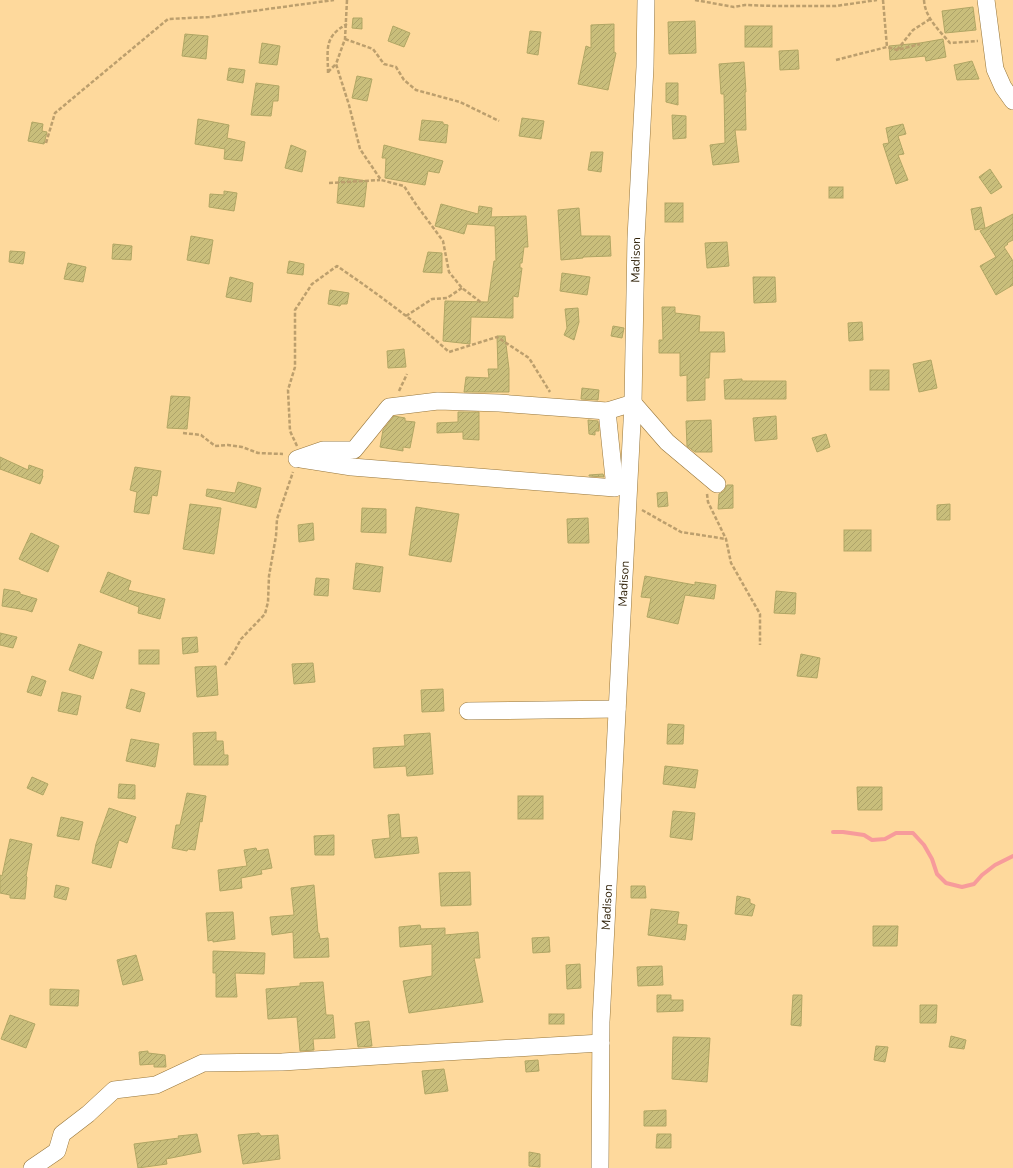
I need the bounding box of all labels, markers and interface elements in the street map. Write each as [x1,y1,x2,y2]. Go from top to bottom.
street label: Madison [627,237,644,283]
street label: Madison [614,560,633,607]
street label: Madison [598,884,616,930]

